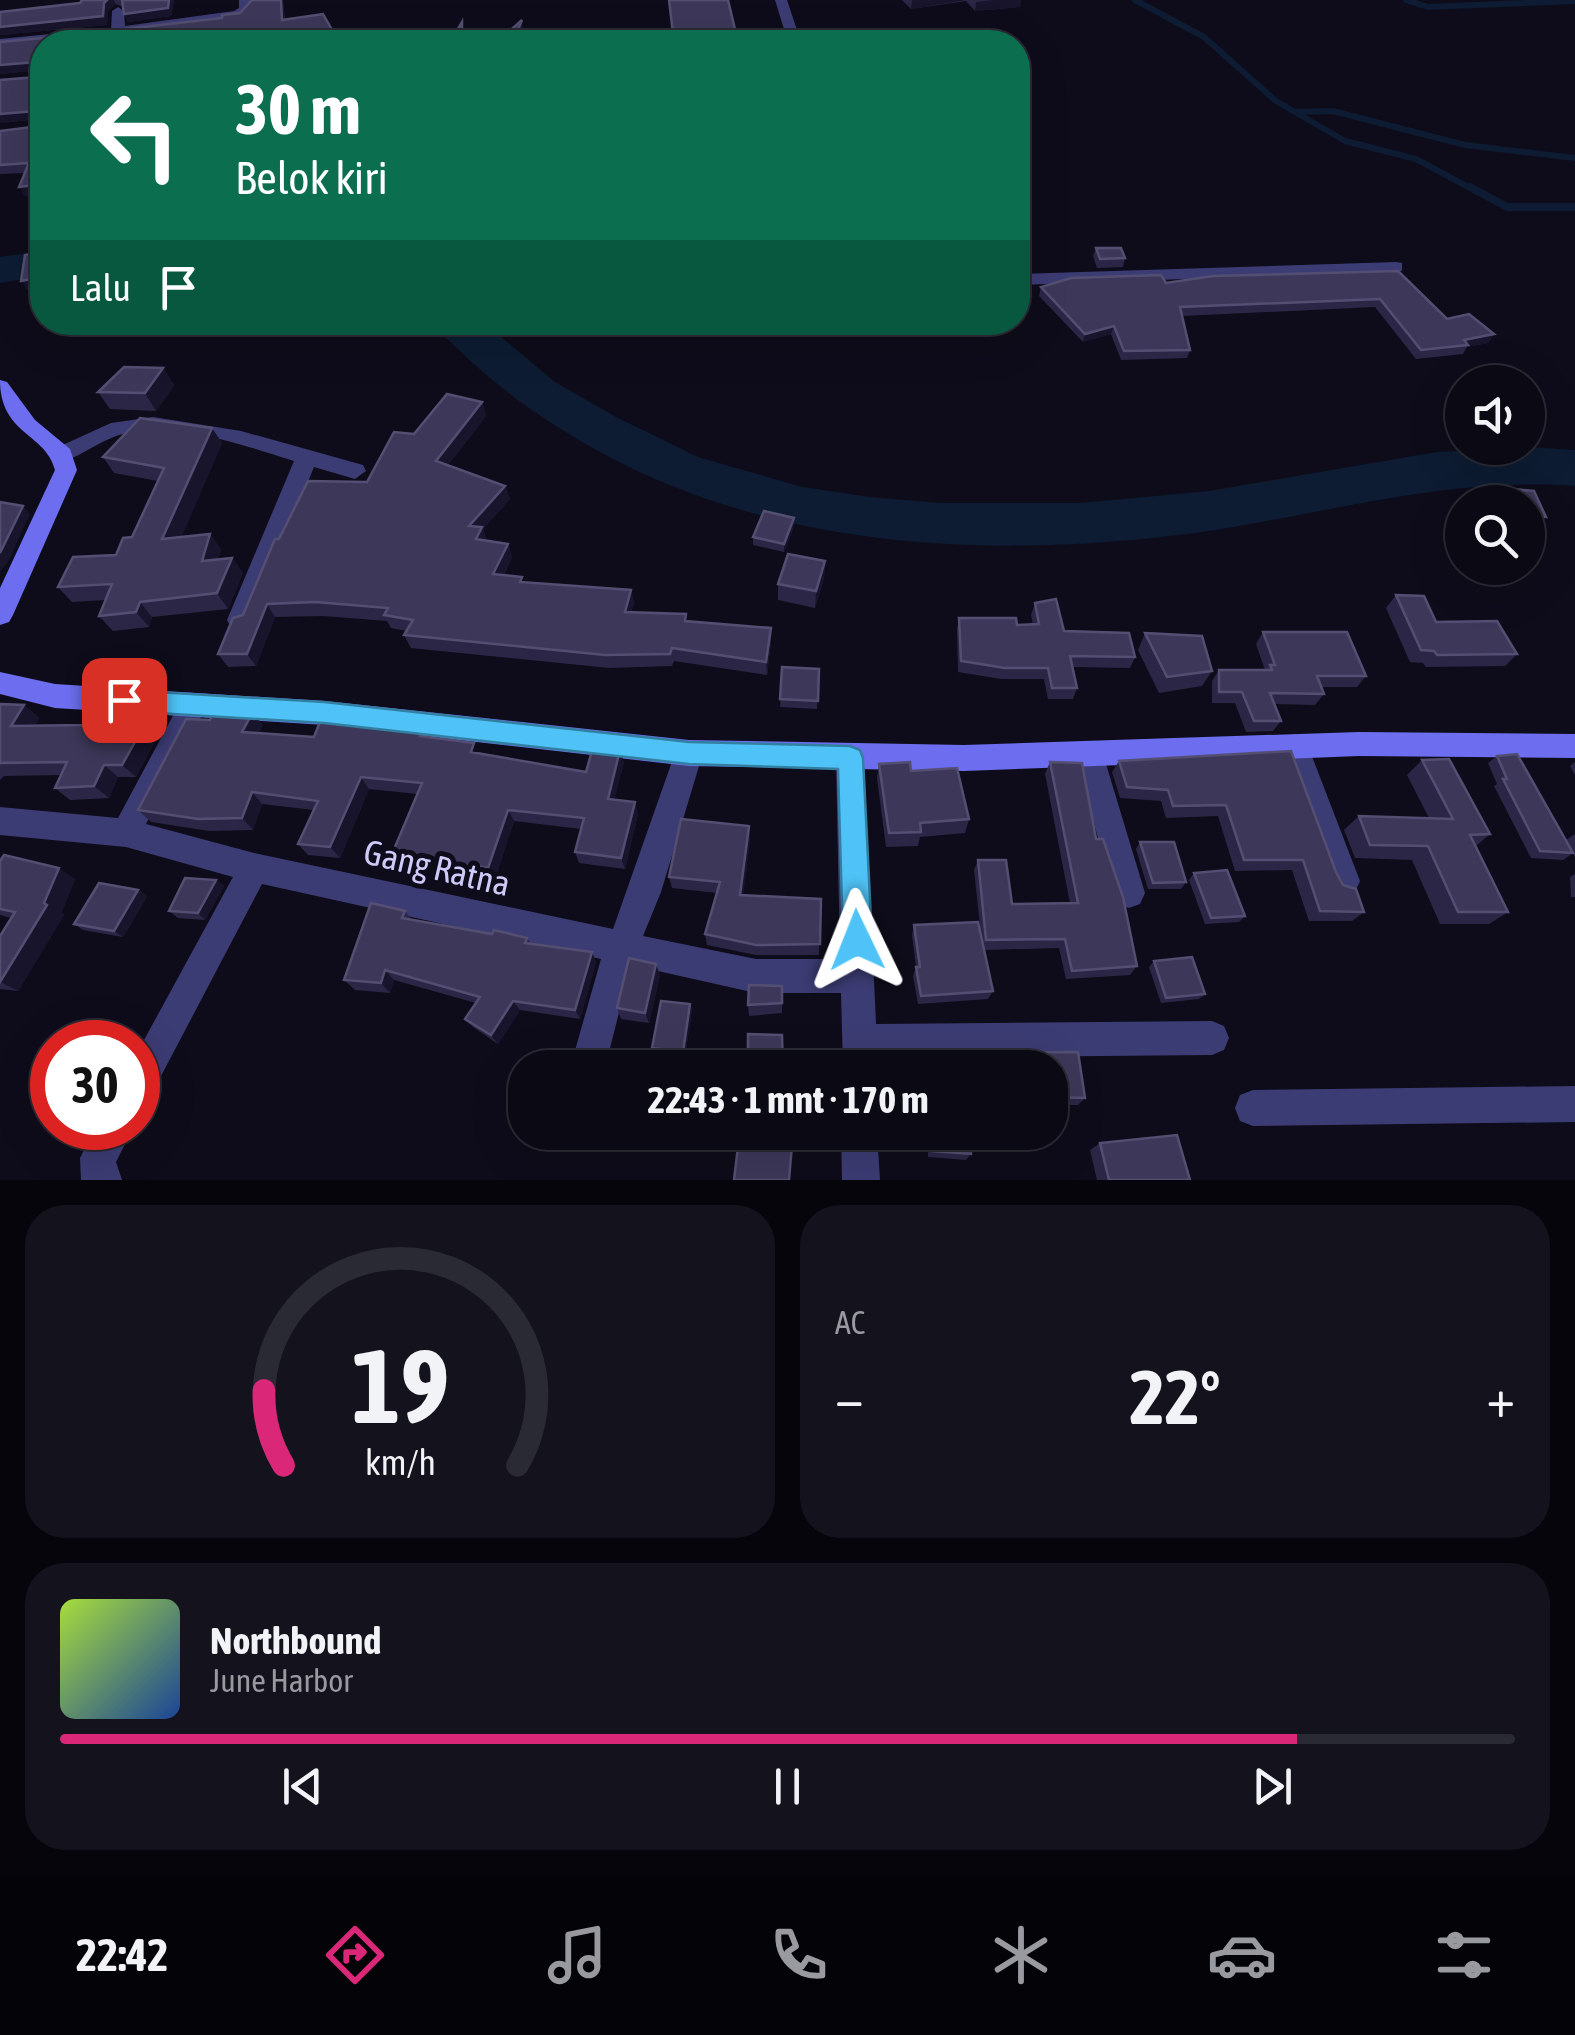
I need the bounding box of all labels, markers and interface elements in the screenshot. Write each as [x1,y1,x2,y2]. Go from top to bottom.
text: 30 m [235,69,361,149]
icon: left [70,70,200,200]
text: Belok kiri [235,152,388,204]
icon: arrive [151,260,206,315]
text: Lalu [70,266,131,309]
map controls [1445,365,1545,585]
button: sound [1445,365,1545,465]
button: search [1445,485,1545,585]
pin [82,658,167,743]
icon: arrive [97,673,152,728]
street label: Gang Ratna [360,831,514,903]
position arrow [805,888,909,992]
speed limit sign: 30 [30,1020,160,1150]
text: 22:43 · 1 mnt · 170 m [647,1078,929,1121]
text: AC [835,1304,865,1341]
text: 19 [351,1326,449,1445]
text: 22° [1129,1354,1221,1440]
text: − [835,1366,864,1429]
text: + [1486,1366,1515,1429]
text: km/h [365,1442,435,1483]
text: Northbound [210,1619,381,1662]
text: June Harbor [210,1662,353,1699]
icon: previous [275,1759,330,1814]
icon: pause [760,1759,815,1814]
icon: next [1245,1759,1300,1814]
icon: directions [320,1920,390,1990]
icon: music [542,1920,612,1990]
icon: phone [764,1920,834,1990]
icon: climate [986,1920,1056,1990]
icon: car [1207,1920,1277,1990]
icon: filters [1429,1920,1499,1990]
text: 22:42 [76,1929,169,1981]

